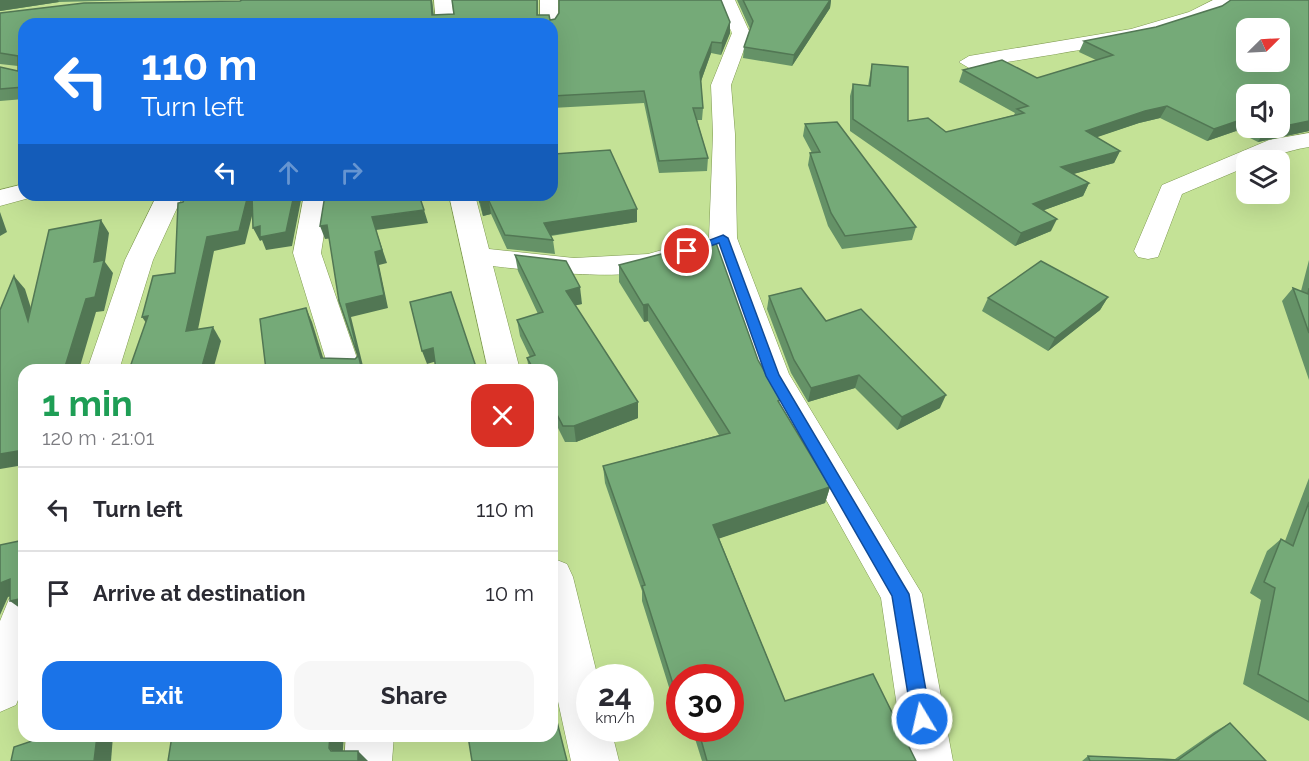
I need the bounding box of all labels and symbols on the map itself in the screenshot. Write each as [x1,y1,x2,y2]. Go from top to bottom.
north arrow [1236,18,1290,72]
pin [661,225,712,276]
speed limit sign: 30 [666,664,744,742]
position arrow [890,687,954,751]

